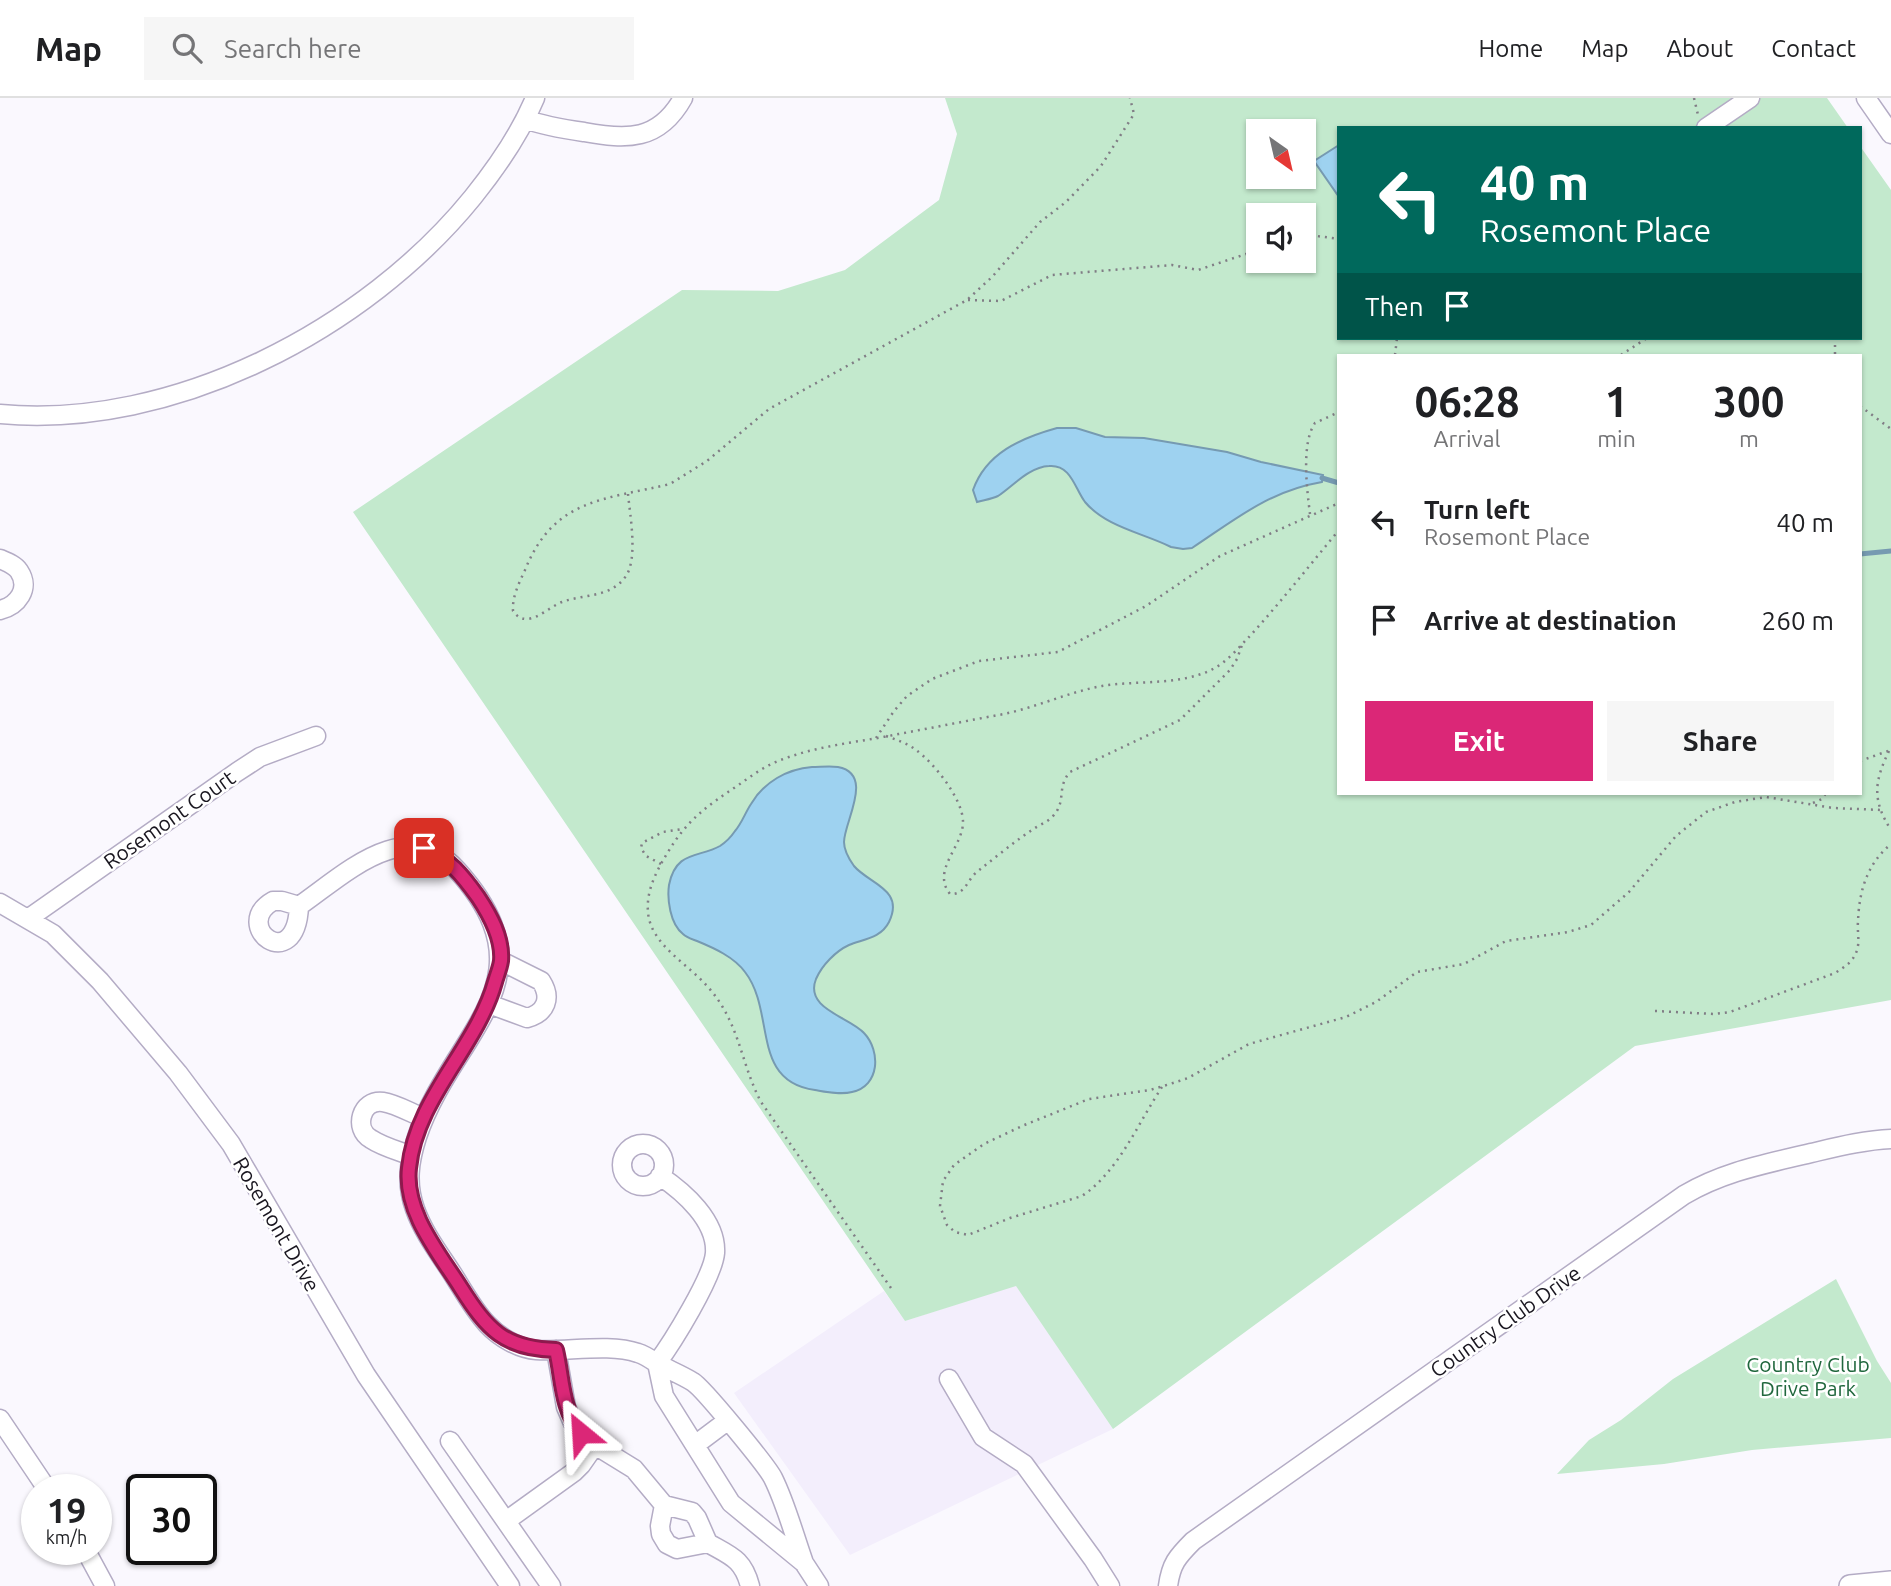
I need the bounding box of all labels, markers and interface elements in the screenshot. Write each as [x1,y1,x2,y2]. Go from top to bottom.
search box [144,17,634,80]
icon: search [168,29,206,67]
text: Map [35,30,102,67]
text: Search here [224,34,362,63]
text: Home [1478,35,1543,62]
text: Map [1581,35,1628,62]
text: About [1666,35,1733,62]
text: Contact [1771,35,1856,62]
north arrow [1246,119,1316,189]
map controls [1246,119,1316,273]
icon: left [1365,154,1456,245]
text: 40 m [1480,154,1589,209]
button: sound [1246,203,1316,273]
text: Rosemont Place [1480,212,1711,248]
icon: arrive [1438,287,1476,325]
text: Then [1365,292,1424,321]
text: 06:28 [1415,378,1520,425]
text: 1 [1605,378,1628,425]
text: 300 [1713,378,1784,425]
text: Arrival [1434,426,1501,451]
text: min [1597,426,1636,451]
text: m [1739,426,1759,451]
text: Turn left [1424,495,1530,524]
icon: left [1365,503,1403,541]
text: 40 m [1776,508,1834,537]
text: Rosemont Place [1424,524,1590,549]
icon: arrive [1365,601,1403,639]
text: Arrive at destination [1424,606,1677,635]
text: 260 m [1762,606,1834,635]
button: Exit [1365,701,1593,781]
button: Share [1607,701,1834,781]
street label: Rosemont Court [99,765,239,873]
pin [394,818,454,878]
icon: arrive [405,829,443,867]
street label: Rosemont Drive [229,1153,325,1295]
street label: Country Club Drive [1425,1260,1585,1382]
park label: Country Club Drive Park [1746,1352,1870,1400]
position arrow [544,1396,618,1470]
speed limit sign: 30 [126,1474,217,1565]
text: 19 [47,1490,86,1530]
text: km/h [46,1527,87,1547]

